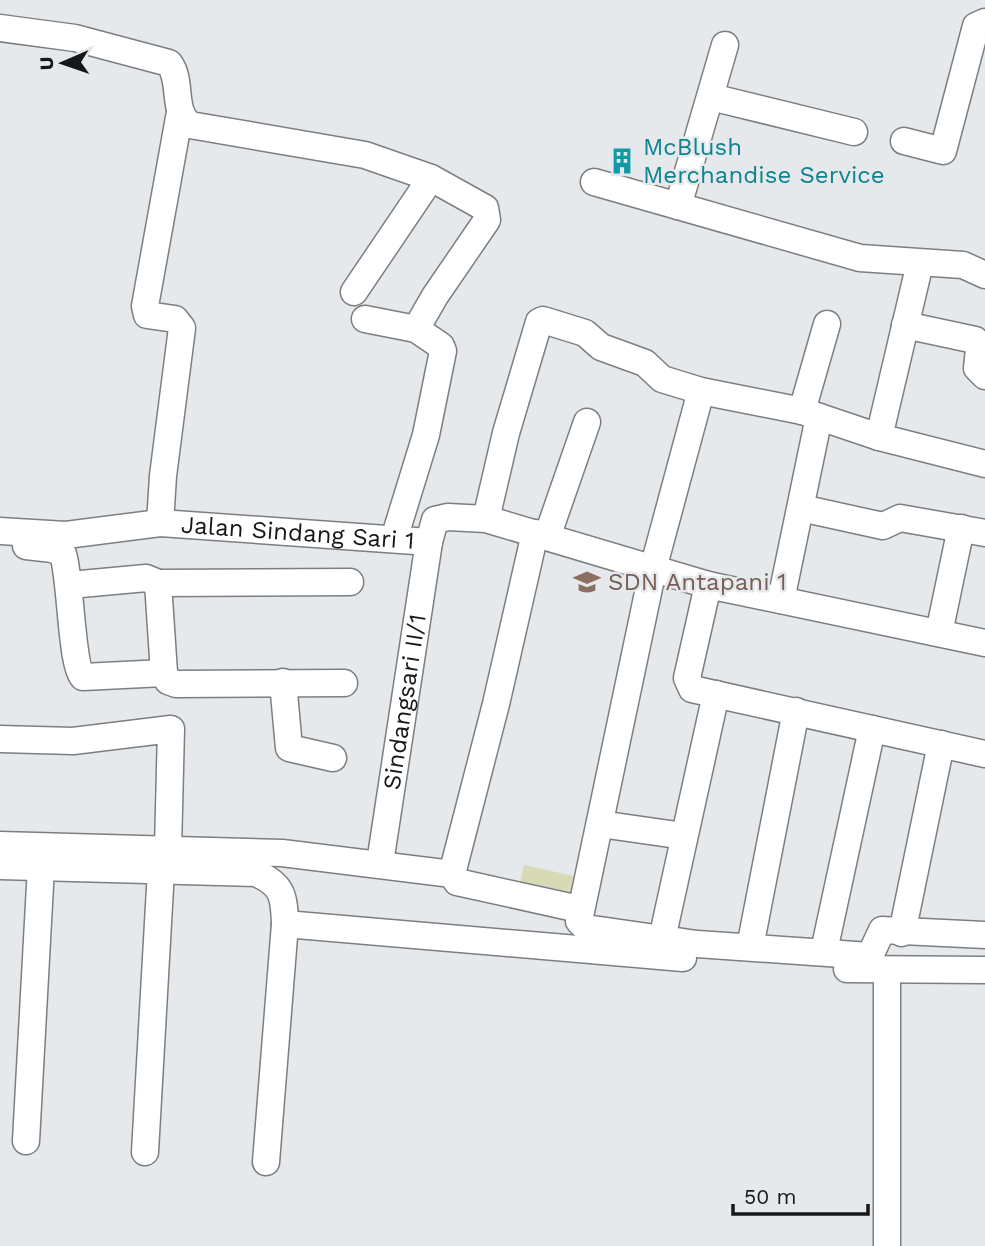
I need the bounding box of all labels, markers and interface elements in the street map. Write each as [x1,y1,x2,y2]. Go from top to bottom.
north arrow [28,28,98,98]
text: U [35,56,58,71]
place label: McBlush Merchandise Service [643,133,885,189]
building icon: McBlush Merchandise Service [607,146,637,176]
street label: Jalan Sindang Sari 1 [180,511,415,555]
school or university icon: SDN Antapani 1 [572,567,602,597]
place label: SDN Antapani 1 [608,568,787,596]
street label: Sindangsari II/1 [377,612,432,792]
scale bar [733,1172,868,1216]
text: 50 m [744,1184,796,1209]

